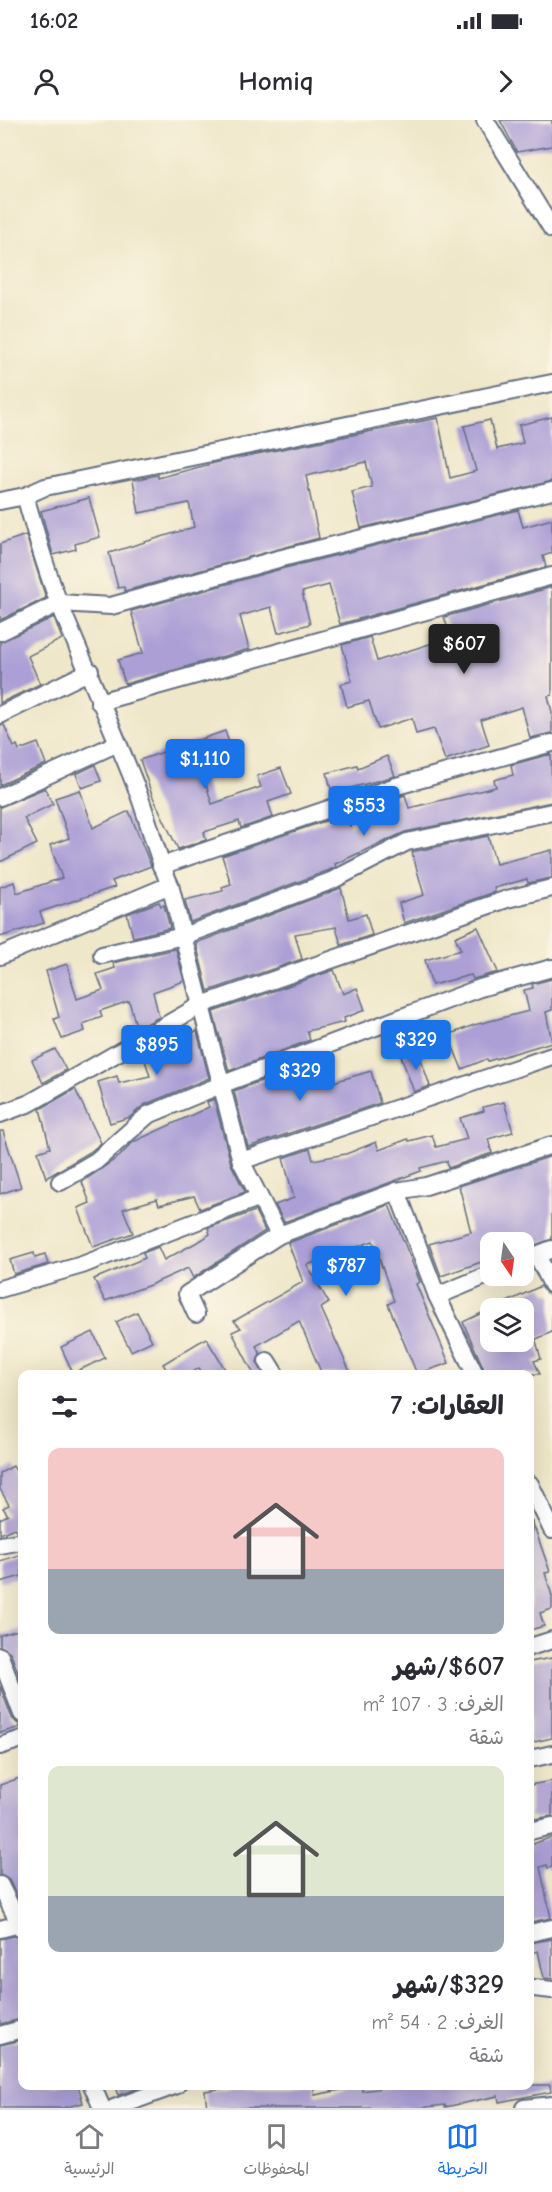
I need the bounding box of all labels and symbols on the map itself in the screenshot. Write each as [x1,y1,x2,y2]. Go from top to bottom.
pin: $607 [428,624,500,675]
pin: $1,110 [156,739,254,790]
pin: $553 [328,786,400,837]
pin: $329 [380,1020,452,1071]
pin: $895 [121,1025,193,1076]
pin: $329 [264,1051,336,1102]
north arrow [480,1232,534,1286]
pin: $787 [310,1246,382,1297]

